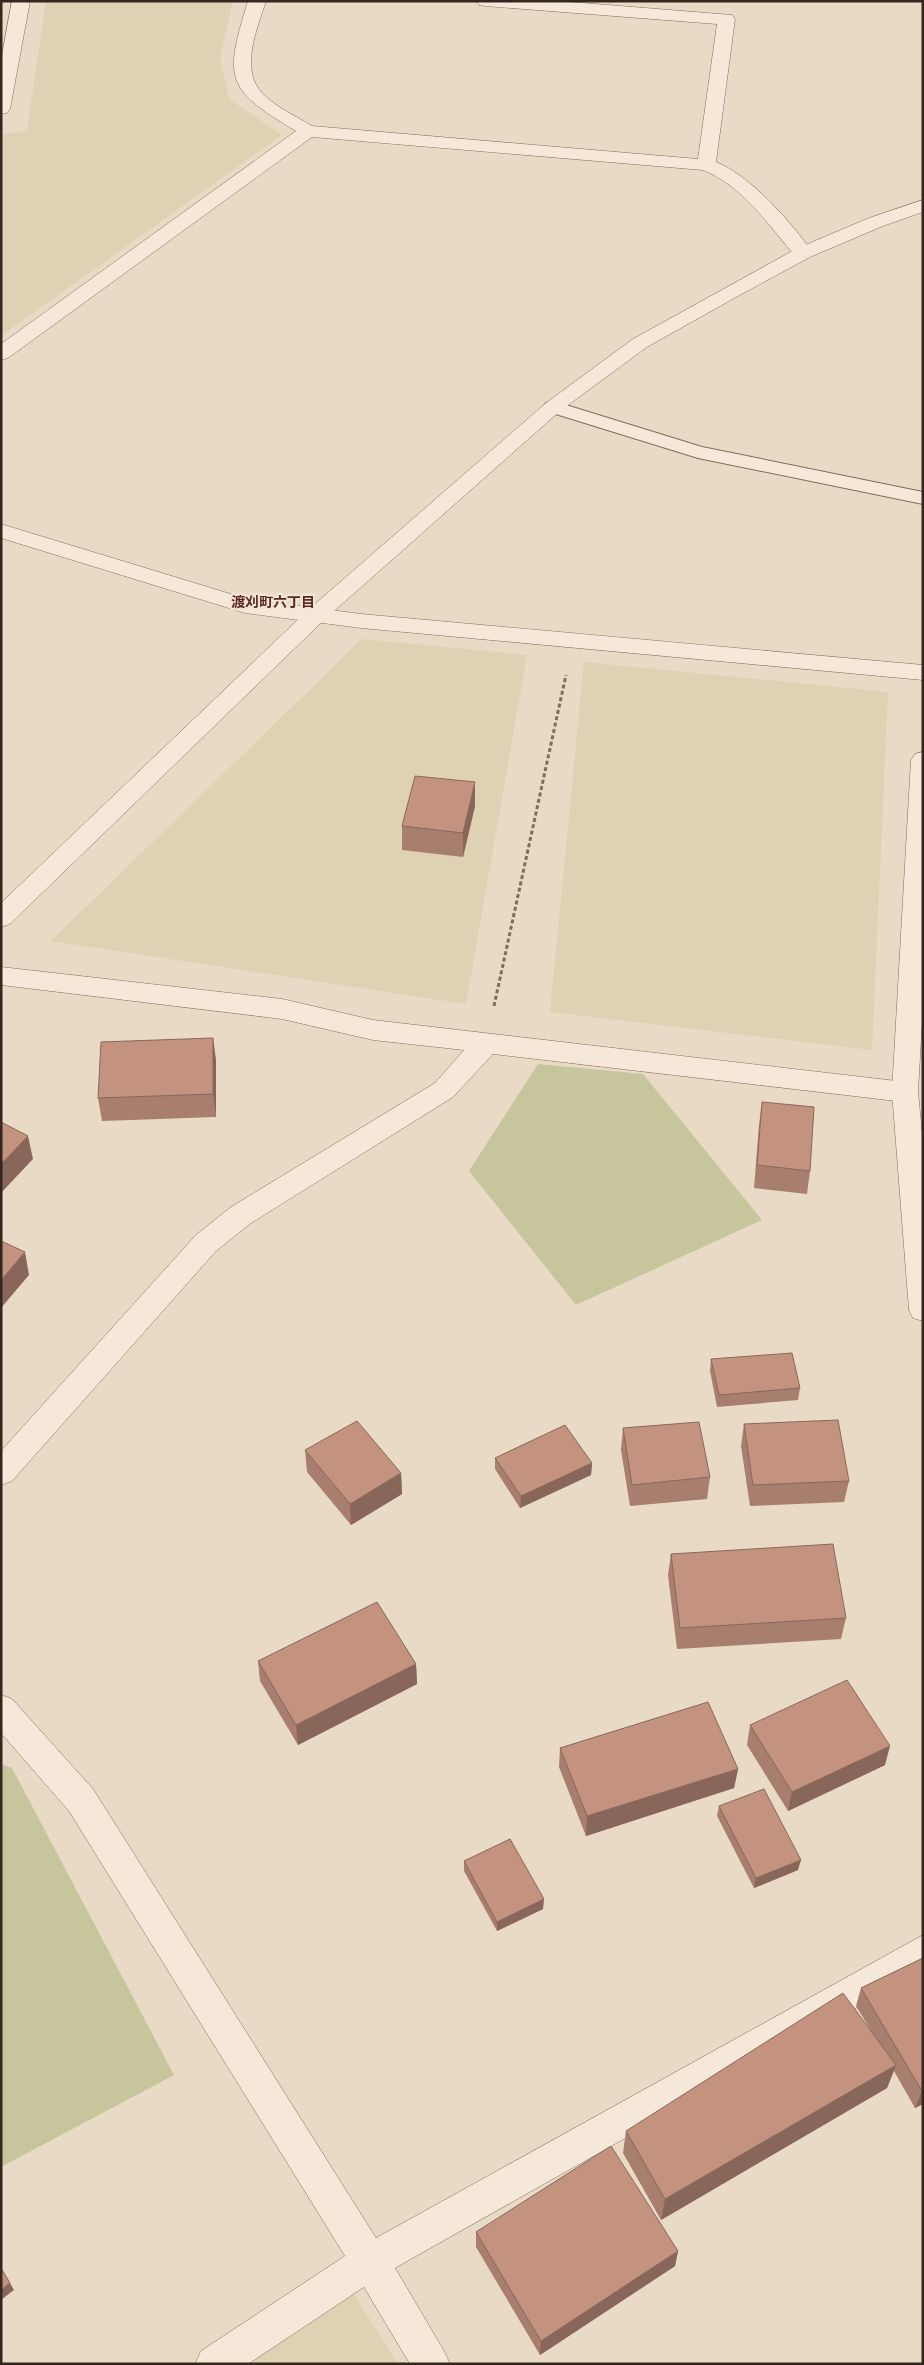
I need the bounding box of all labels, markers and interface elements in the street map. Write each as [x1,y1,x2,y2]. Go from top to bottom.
district label: 渡刈町六丁目 [231,594,315,610]

